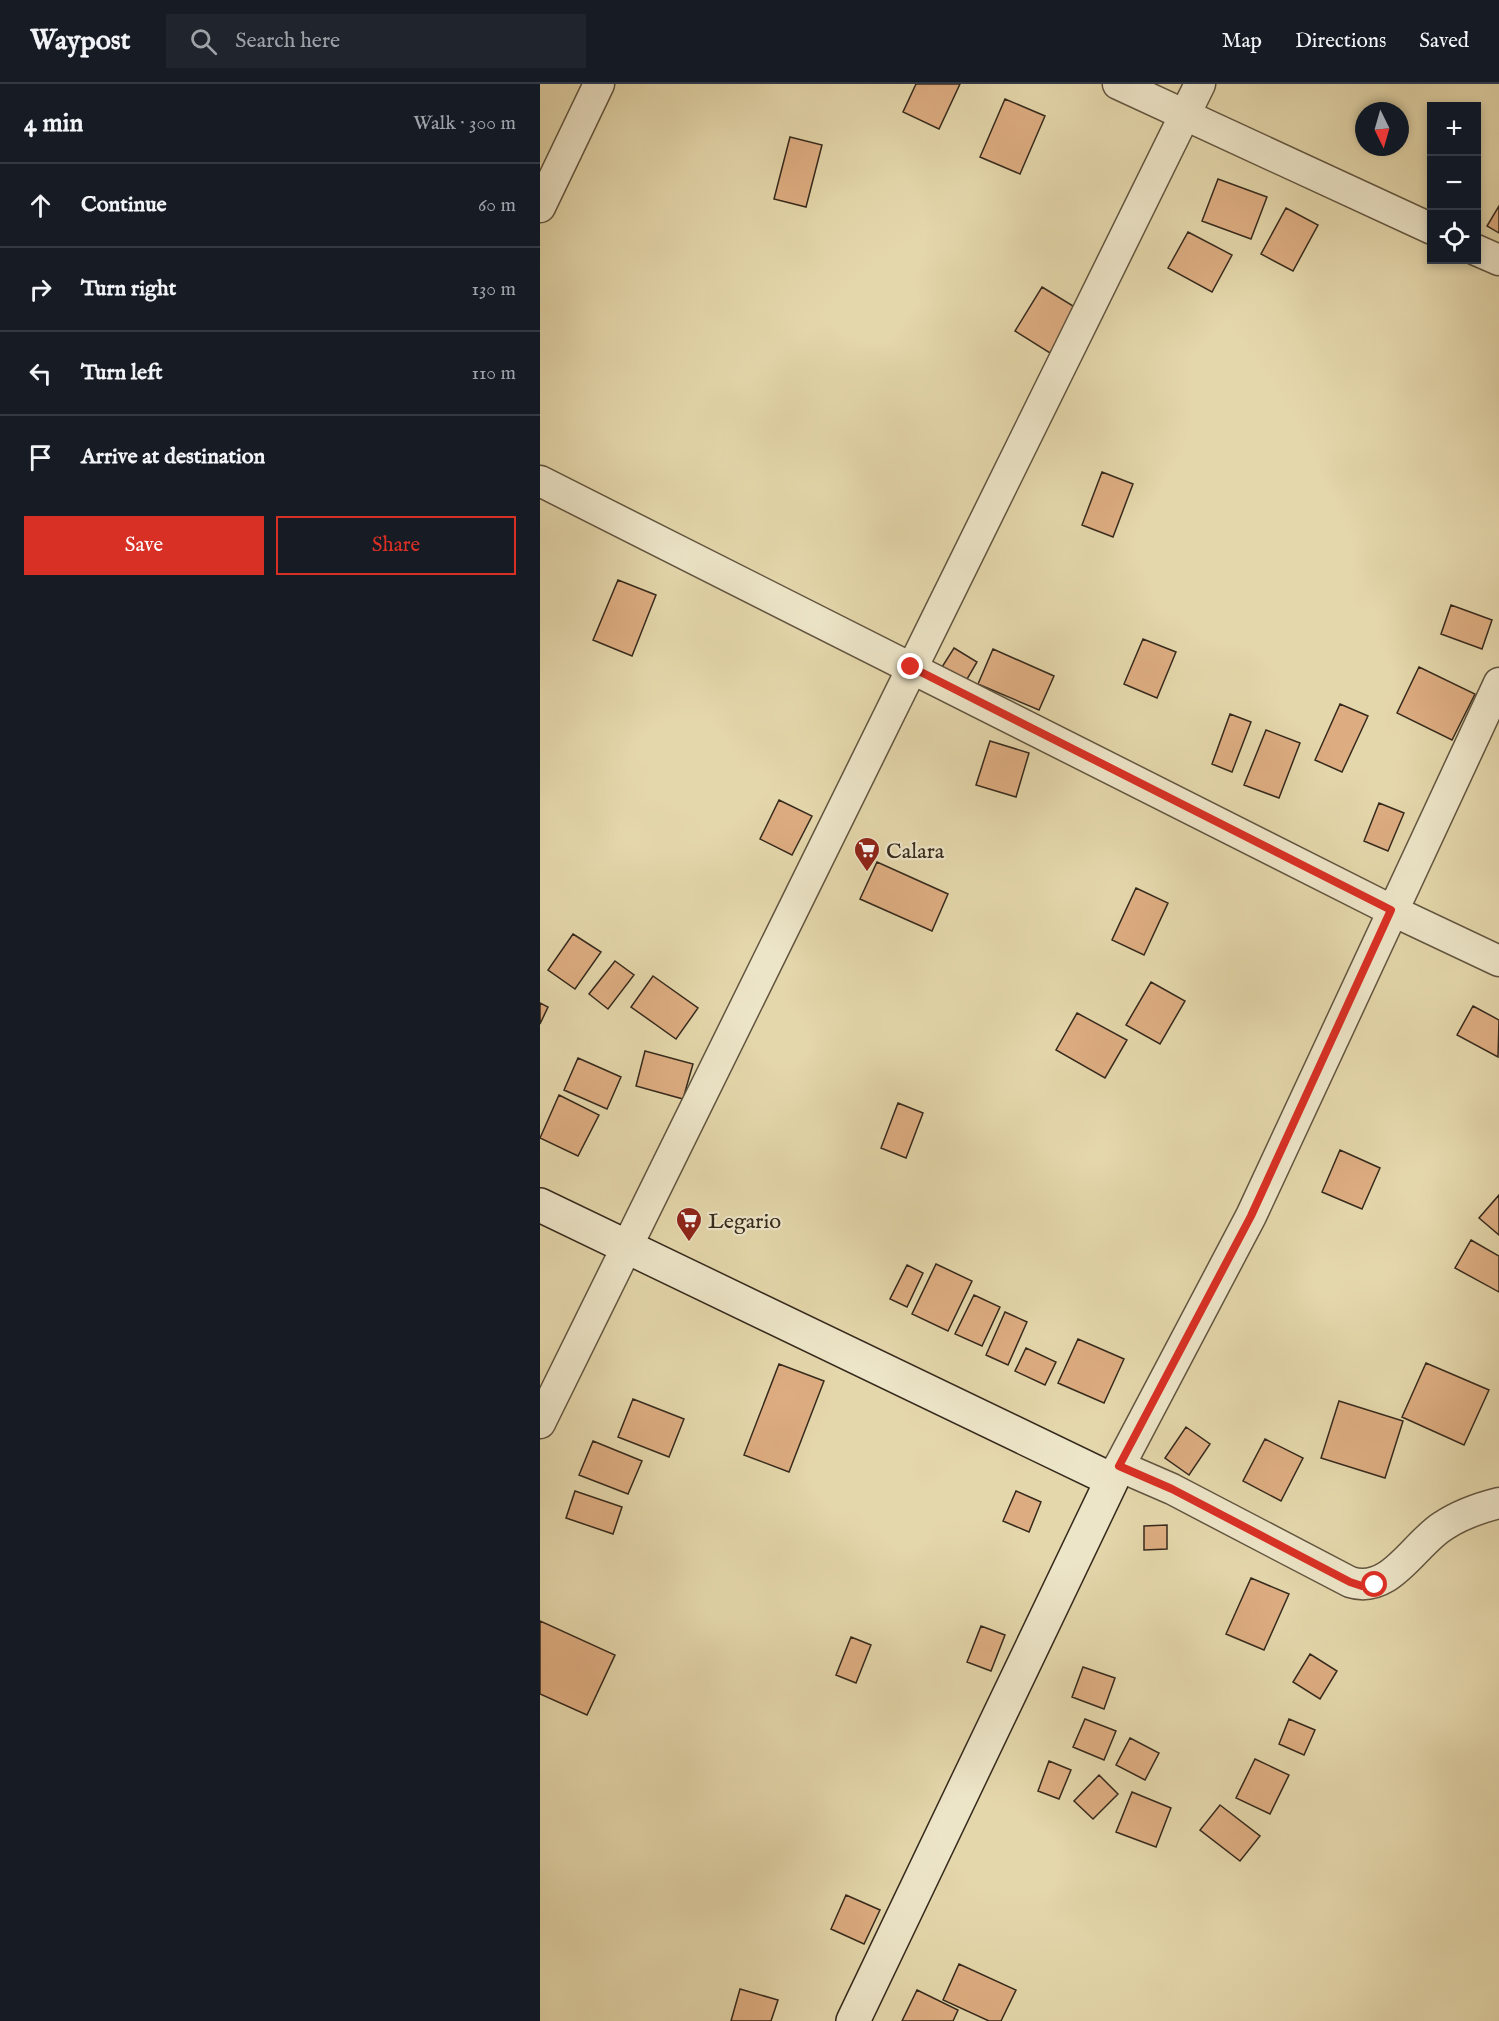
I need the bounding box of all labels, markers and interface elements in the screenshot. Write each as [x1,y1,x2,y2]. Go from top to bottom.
search box [166,14,586,68]
text: Waypost [30,24,130,59]
icon: search [187,25,220,58]
text: Search here [235,27,340,55]
text: Map [1222,28,1262,55]
text: Directions [1295,28,1386,55]
text: Saved [1419,28,1469,55]
north arrow [1355,102,1409,156]
map controls [1427,102,1481,264]
button: + [1427,102,1481,156]
text: 4 min [24,107,83,140]
text: Walk · 300 m [413,111,516,136]
button: − [1427,156,1481,210]
icon: ahead [24,189,57,222]
text: Continue [81,191,167,219]
text: 60 m [478,193,516,218]
button: locate [1427,210,1481,264]
icon: right [24,273,57,306]
text: Turn right [81,275,176,303]
text: 130 m [471,277,516,302]
icon: left [24,357,57,390]
text: Turn left [81,359,163,387]
text: 110 m [472,361,516,386]
icon: arrive [24,441,57,474]
text: Arrive at destination [81,443,265,471]
button: Save [24,516,264,575]
button: Share [276,516,516,575]
route end [897,653,923,679]
supermarket icon: Calara [852,835,882,873]
place label: Calara [886,838,945,866]
supermarket icon: Legario [674,1205,704,1243]
place label: Legario [708,1208,781,1236]
route start [1361,1571,1387,1597]

